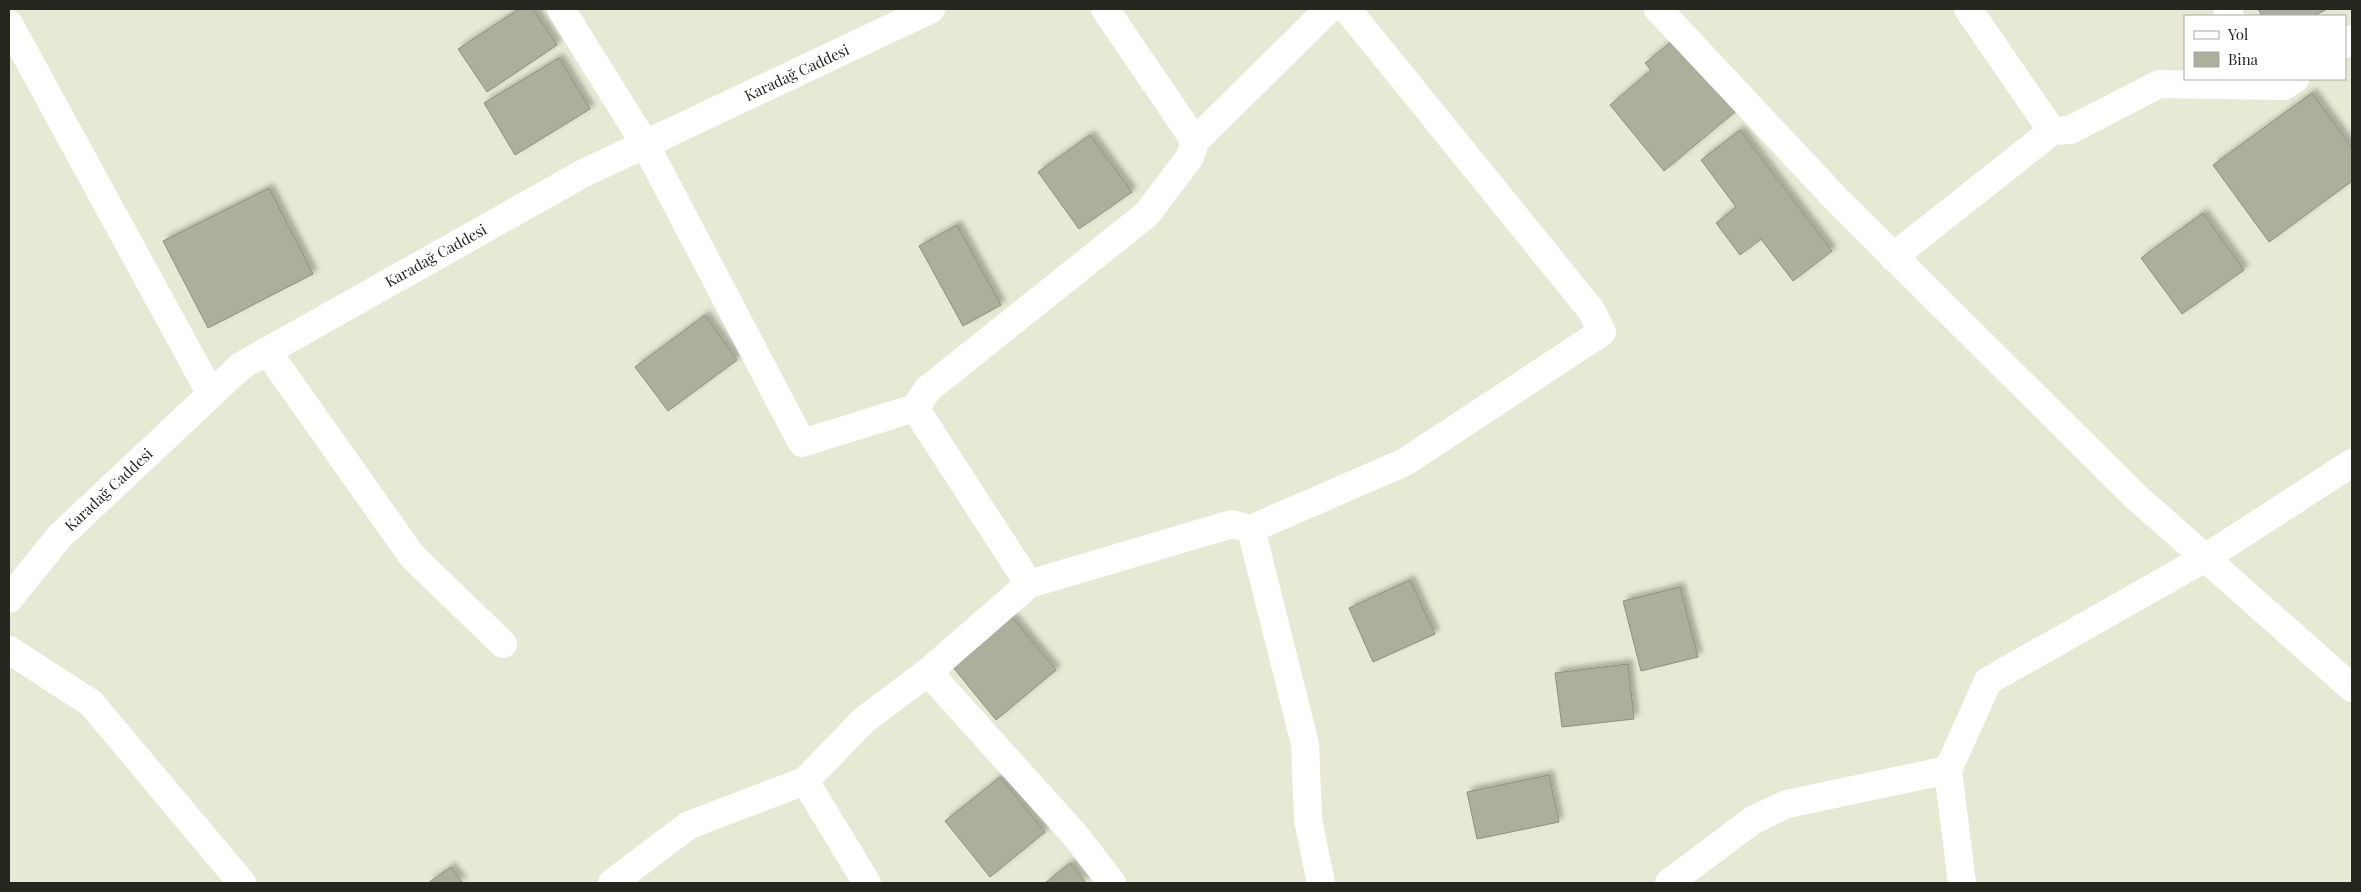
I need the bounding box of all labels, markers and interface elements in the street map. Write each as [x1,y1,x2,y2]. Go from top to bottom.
legend [2184,15,2346,80]
text: Yol [2227,24,2248,44]
street label: Karadağ Caddesi [741,39,853,105]
text: Bina [2228,49,2259,69]
street label: Karadağ Caddesi [381,219,490,291]
street label: Karadağ Caddesi [60,443,157,535]

